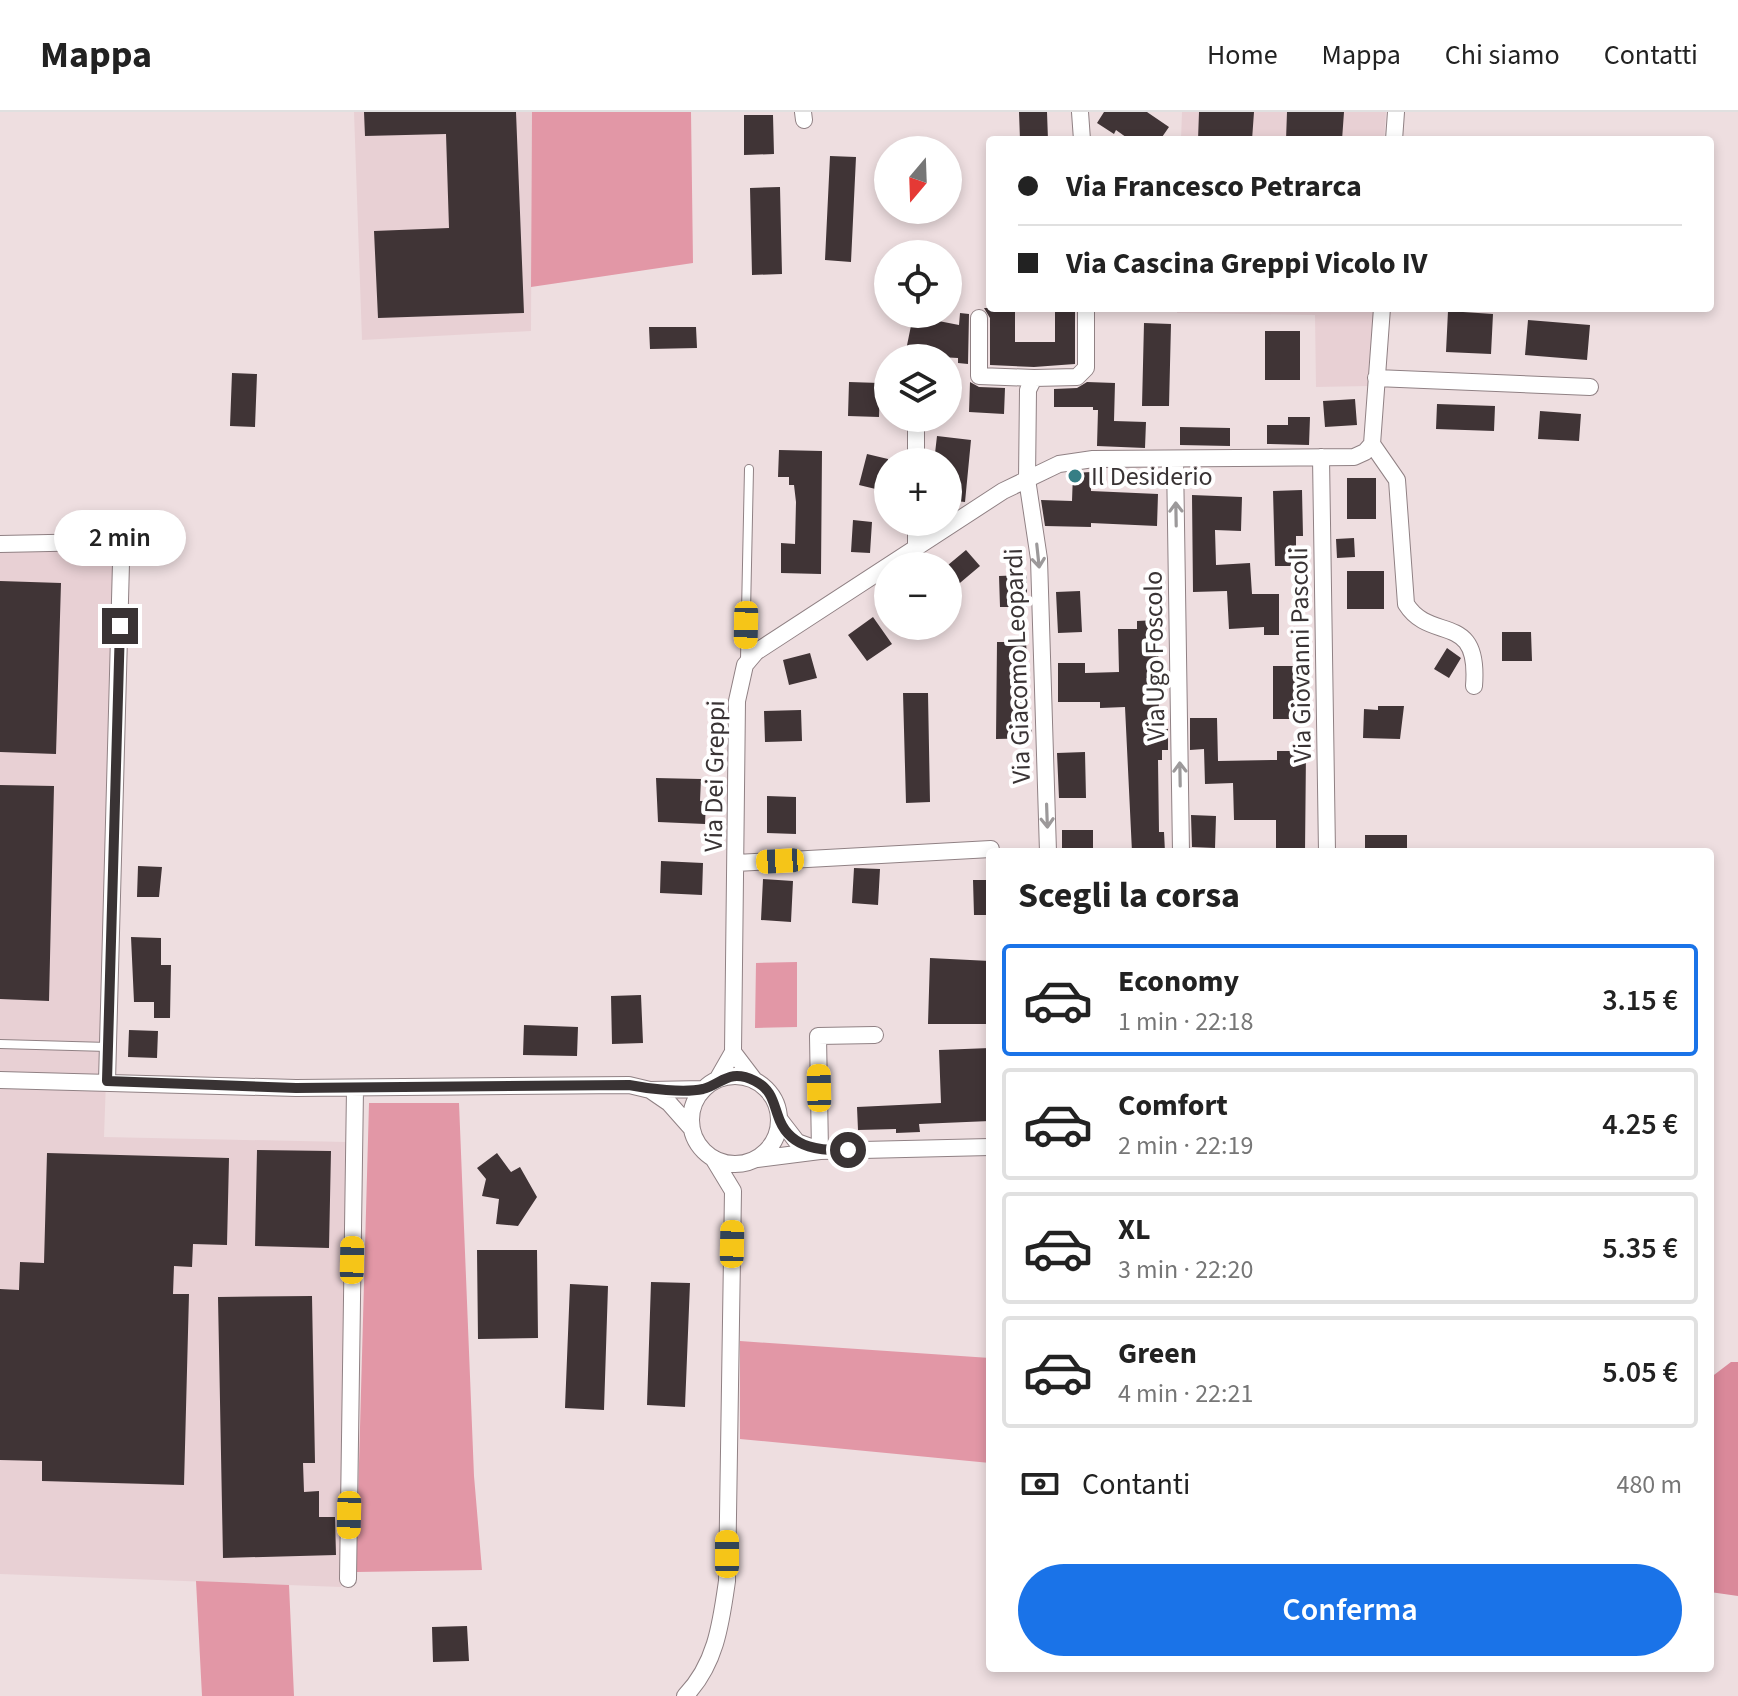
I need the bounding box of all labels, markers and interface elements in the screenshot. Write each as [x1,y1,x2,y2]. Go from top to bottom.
text: Mappa [40,28,152,82]
text: Home [1207,35,1278,75]
text: Mappa [1322,35,1401,75]
text: Chi siamo [1445,35,1560,75]
text: Contatti [1604,35,1698,75]
north arrow [874,136,962,224]
map controls [874,136,962,640]
text: Via Francesco Petrarca [1066,165,1362,208]
button: locate [874,240,962,328]
text: Via Cascina Greppi Vicolo IV [1066,242,1427,285]
button: layers [874,344,962,432]
button: + [874,448,962,536]
place label: Il Desiderio [1091,458,1213,495]
marker: Il Desiderio [1066,467,1084,485]
one-way arrow [1168,501,1184,528]
callout: 2 min [54,510,186,566]
text: 2 min [89,519,151,556]
one-way arrow [1031,542,1046,569]
street label: Via Giacomo Leopardi [995,547,1040,785]
street label: Via Giovanni Pascoli [1280,547,1321,763]
button: − [874,552,962,640]
street label: Via Ugo Foscolo [1135,571,1174,741]
car [734,601,758,649]
route end [102,608,138,644]
street label: Via Dei Greppi [695,700,734,852]
one-way arrow [1172,761,1188,788]
one-way arrow [1040,802,1055,829]
car [755,848,805,874]
text: Scegli la corsa [1018,870,1240,921]
text: Economy [1118,960,1239,1003]
icon: car [1022,964,1094,1036]
text: 3.15 € [1602,979,1678,1022]
text: 1 min · 22:18 [1118,1003,1253,1040]
car [807,1064,831,1112]
text: Comfort [1118,1084,1228,1127]
icon: car [1022,1088,1094,1160]
text: 4.25 € [1602,1103,1678,1146]
text: 2 min · 22:19 [1118,1127,1253,1164]
route start [830,1132,866,1168]
text: XL [1118,1208,1151,1251]
icon: car [1022,1212,1094,1284]
car [720,1220,744,1268]
text: 5.35 € [1602,1227,1678,1270]
car [340,1236,364,1284]
text: 3 min · 22:20 [1118,1251,1253,1288]
text: Green [1118,1332,1197,1375]
icon: car [1022,1336,1094,1408]
text: 5.05 € [1602,1351,1678,1394]
text: 4 min · 22:21 [1118,1375,1253,1412]
icon: cash [1018,1462,1062,1506]
text: Contanti [1082,1463,1190,1506]
text: 480 m [1616,1466,1682,1503]
car [337,1491,361,1539]
car [715,1530,739,1578]
button: Conferma [1018,1564,1682,1656]

